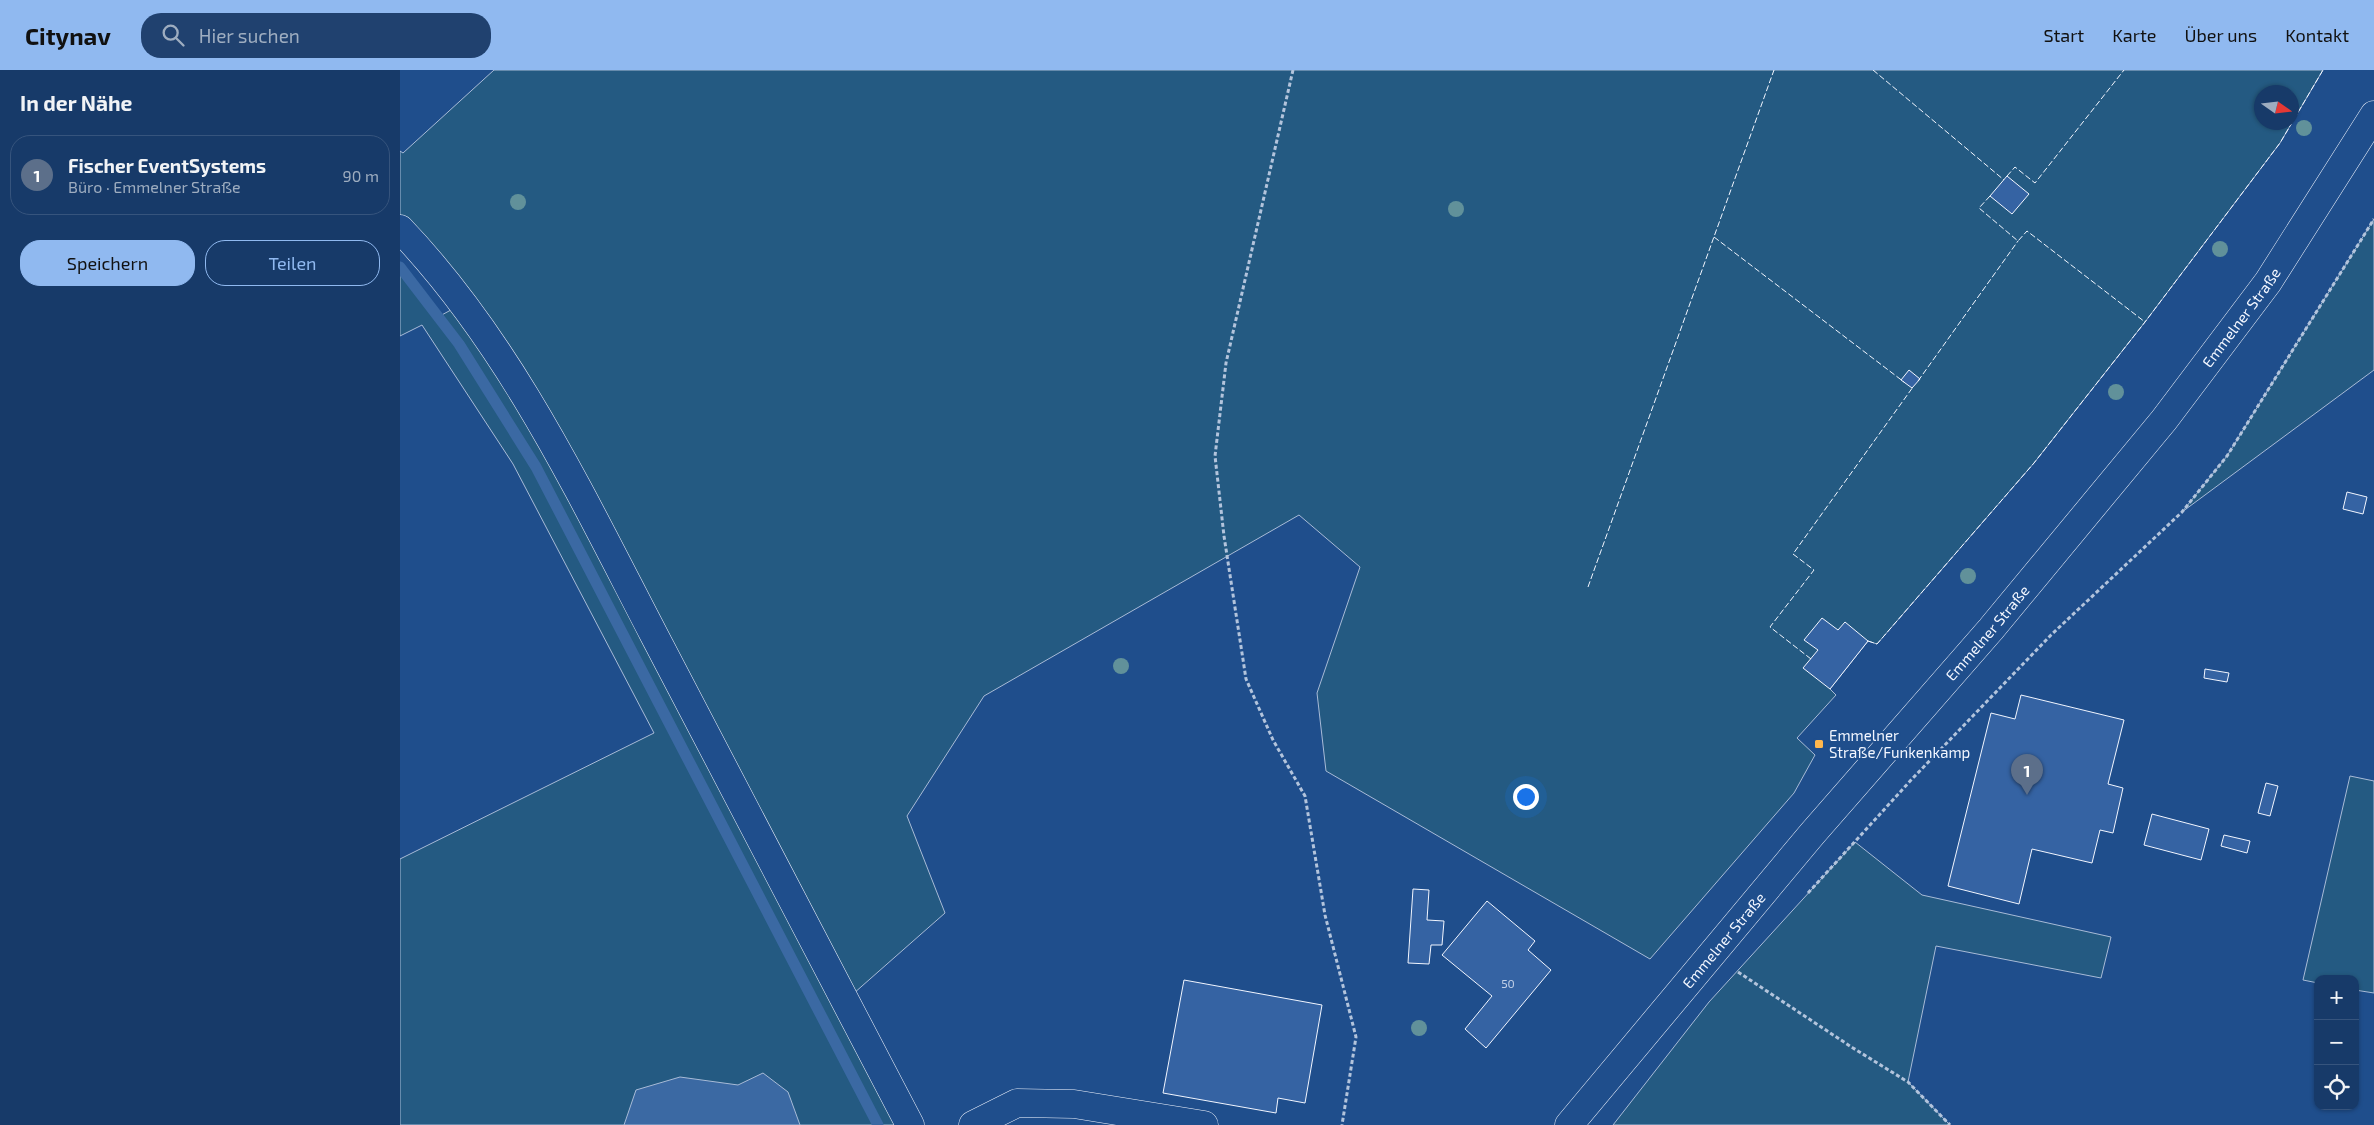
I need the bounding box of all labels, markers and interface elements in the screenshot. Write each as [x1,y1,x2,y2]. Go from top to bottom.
search box [141,13,491,58]
text: Citynav [25,21,111,50]
icon: search [159,21,187,49]
text: Hier suchen [199,24,300,47]
text: Start [2043,24,2084,46]
text: Karte [2112,24,2157,46]
text: Über uns [2185,24,2257,46]
text: Kontakt [2285,24,2349,46]
north arrow [2254,85,2299,130]
text: In der Nähe [20,90,132,115]
text: Fischer EventSystems [68,154,266,177]
text: 1 [34,166,40,185]
text: 90 m [343,166,379,185]
text: Büro · Emmelner Straße [68,177,241,196]
button: Speichern [20,240,195,286]
button: Teilen [205,240,380,286]
street label: Emmelner Straße [2198,264,2284,371]
street label: Emmelner Straße [1941,581,2033,684]
place label: Emmelner Straße/Funkenkamp [1829,726,1970,761]
marker: Emmelner Straße/Funkenkamp [1813,738,1825,750]
pin: 1 [2011,754,2043,795]
your location [1513,784,1539,810]
street label: Emmelner Straße [1678,888,1769,992]
map controls [2314,975,2359,1110]
button: + [2314,975,2359,1020]
house number: 50 [1501,976,1515,990]
button: − [2314,1020,2359,1065]
button: locate [2314,1065,2359,1110]

